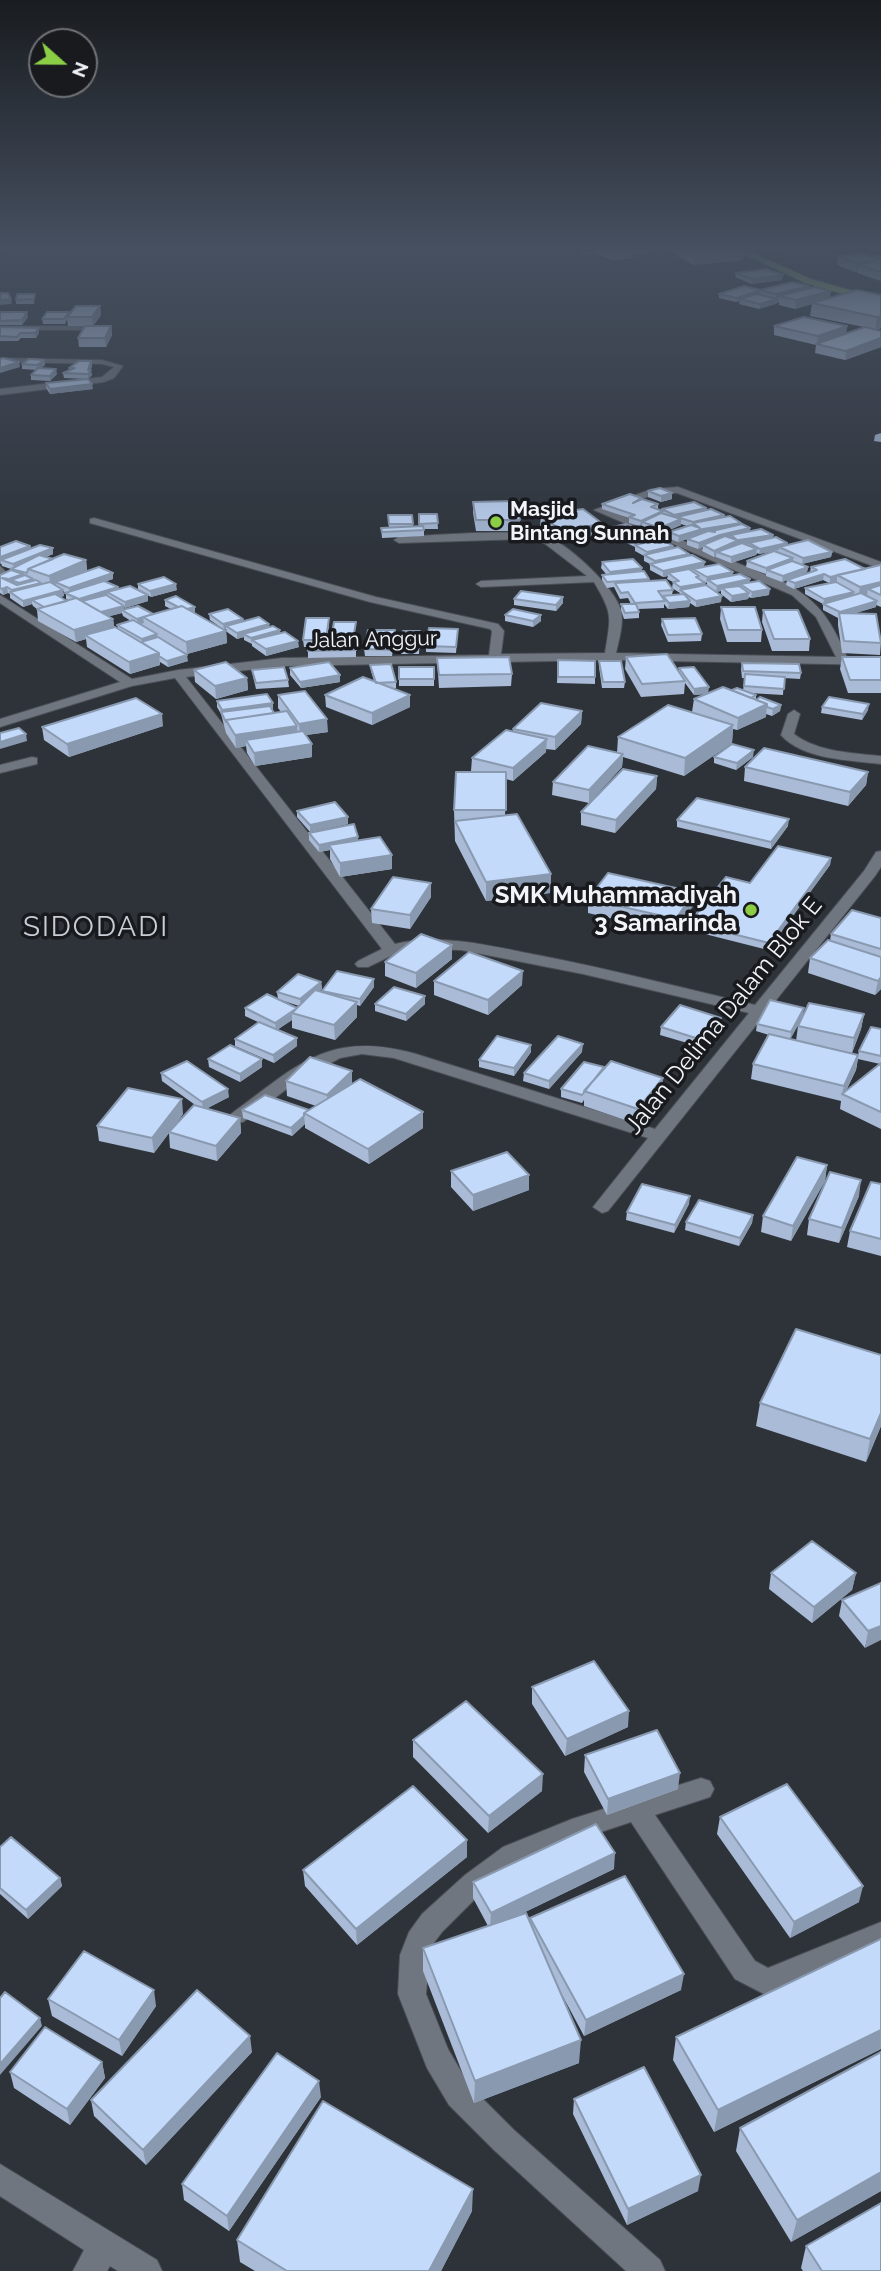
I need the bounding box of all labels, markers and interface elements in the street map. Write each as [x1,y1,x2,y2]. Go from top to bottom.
north arrow [28,28,98,98]
text: N [68,59,94,81]
place label: Masjid Bintang Sunnah [510,497,669,547]
marker: Masjid Bintang Sunnah [488,514,504,530]
street label: Jalan Anggur [309,626,437,654]
place label: SMK Muhammadiyah 3 Samarinda [495,882,737,938]
street label: Jalan Delima Dalam Blok E [619,892,829,1140]
marker: SMK Muhammadiyah 3 Samarinda [743,902,759,918]
district label: SIDODADI [24,911,168,945]

